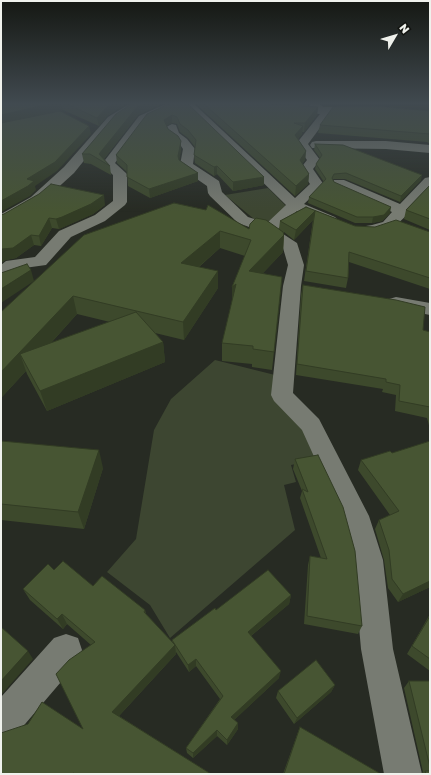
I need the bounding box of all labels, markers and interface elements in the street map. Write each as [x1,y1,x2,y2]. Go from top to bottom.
north arrow [375,16,415,56]
text: N [397,21,413,36]

